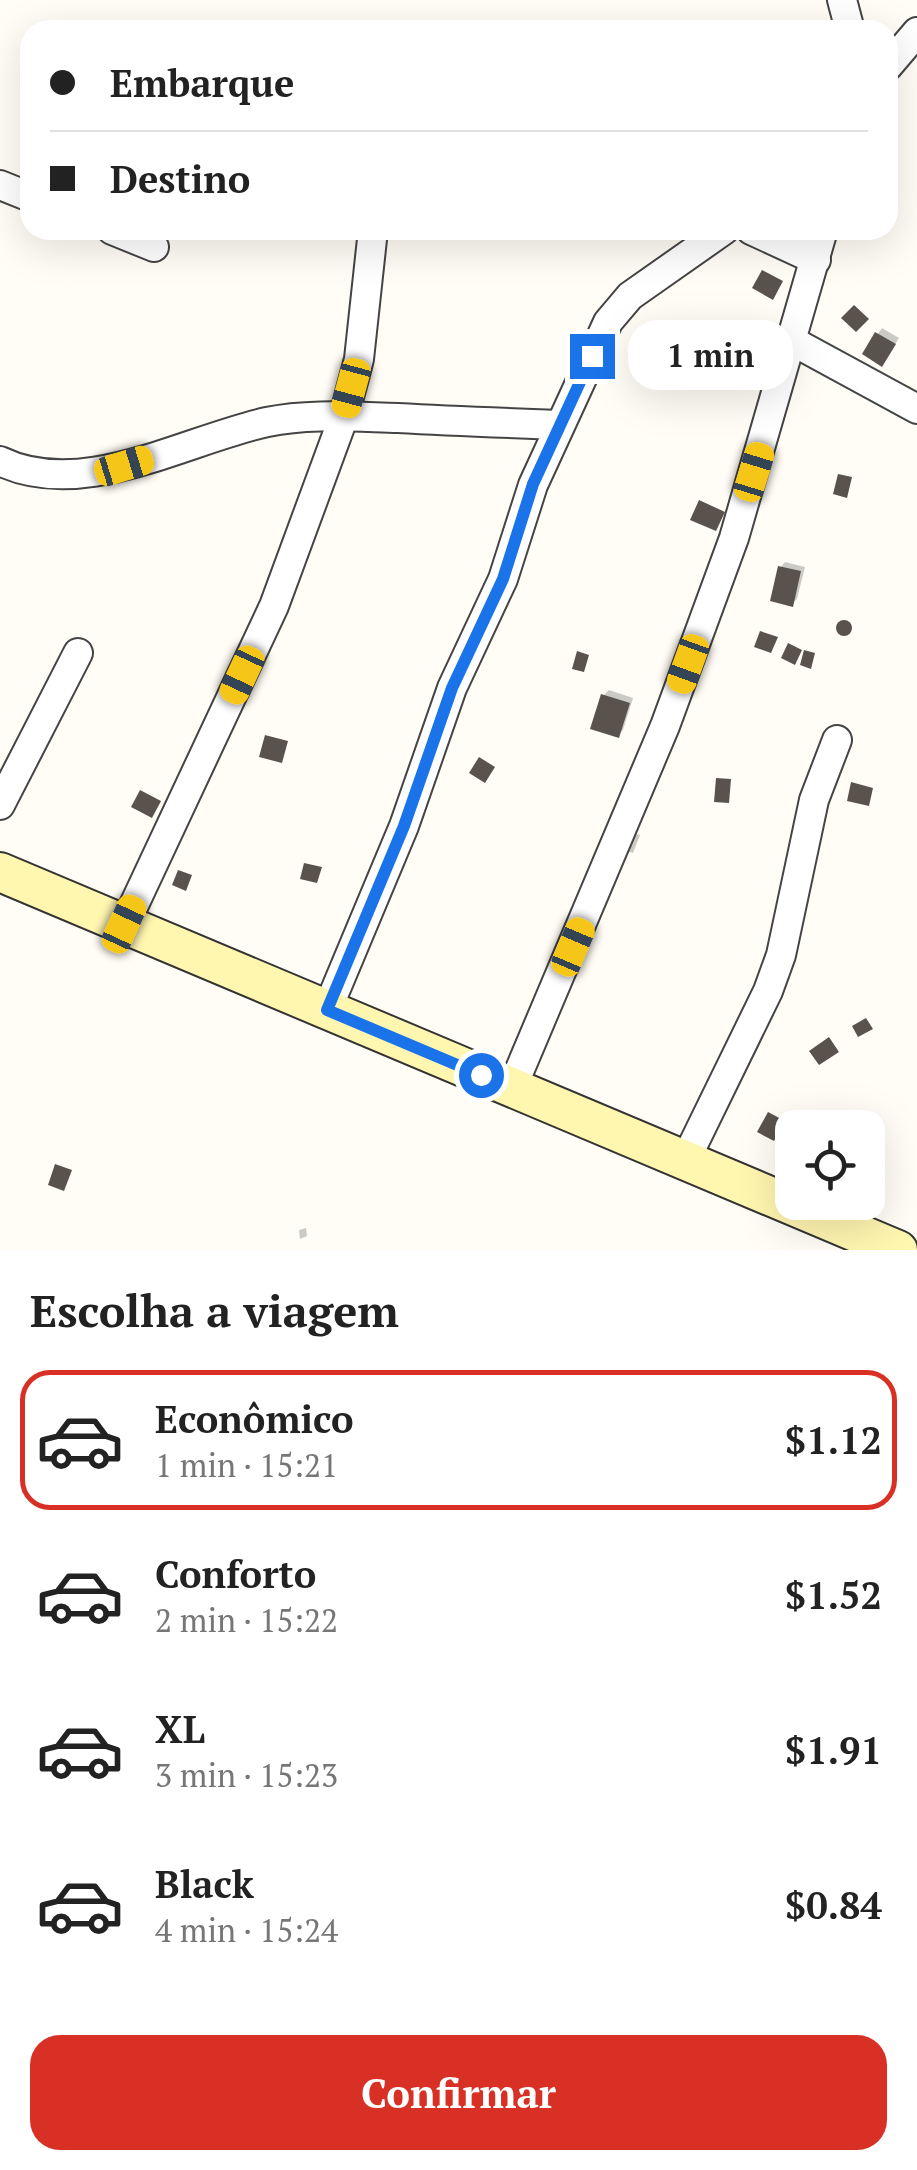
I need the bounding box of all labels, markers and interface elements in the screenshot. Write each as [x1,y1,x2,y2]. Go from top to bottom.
text: Embarque [110,58,294,108]
text: Destino [110,154,250,204]
callout: 1 min [627,321,792,391]
route end [570,334,615,379]
text: 1 min [667,334,754,376]
car [329,355,373,421]
car [731,439,777,505]
car [91,443,157,489]
car [664,631,712,697]
car [216,641,268,709]
car [98,890,150,958]
car [547,914,599,980]
route start [459,1053,504,1098]
map controls [775,1110,885,1220]
button: locate [775,1110,885,1220]
text: Escolha a viagem [30,1280,399,1340]
text: Econômico [155,1394,354,1444]
icon: car [35,1395,125,1485]
text: $1.12 [785,1415,882,1465]
text: 1 min · 15:21 [155,1444,338,1486]
text: Conforto [155,1549,316,1599]
icon: car [35,1550,125,1640]
text: $1.52 [785,1570,882,1620]
text: 2 min · 15:22 [155,1599,338,1641]
text: XL [155,1704,205,1754]
icon: car [35,1705,125,1795]
text: $1.91 [785,1725,882,1775]
text: 3 min · 15:23 [155,1754,338,1796]
text: Black [155,1859,254,1909]
icon: car [35,1860,125,1950]
text: $0.84 [785,1880,882,1930]
text: 4 min · 15:24 [155,1909,338,1951]
button: Confirmar [30,2035,887,2150]

